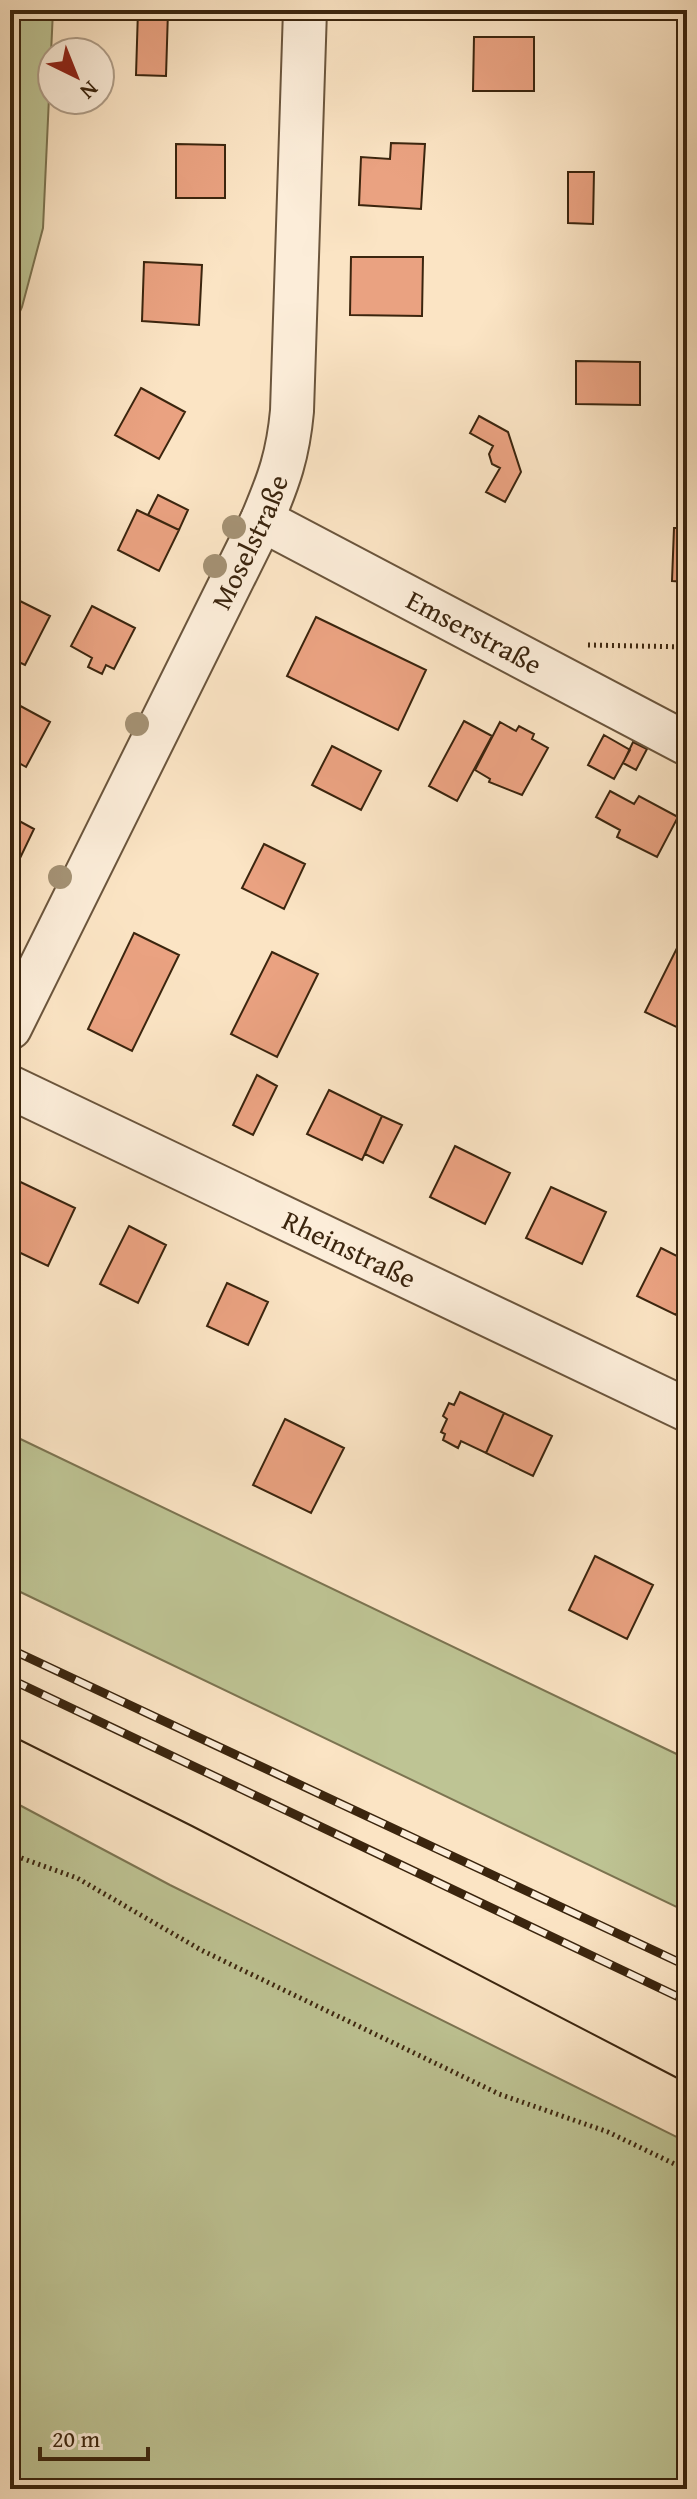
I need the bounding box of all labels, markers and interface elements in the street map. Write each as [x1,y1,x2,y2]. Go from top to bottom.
north arrow [36,36,116,116]
text: N [73,74,106,108]
street label: Moselstraße [200,469,298,616]
street label: Emserstraße [400,579,550,684]
street label: Rheinstraße [276,1199,423,1298]
scale bar [40,2411,148,2461]
text: 20 m [52,2421,100,2456]

